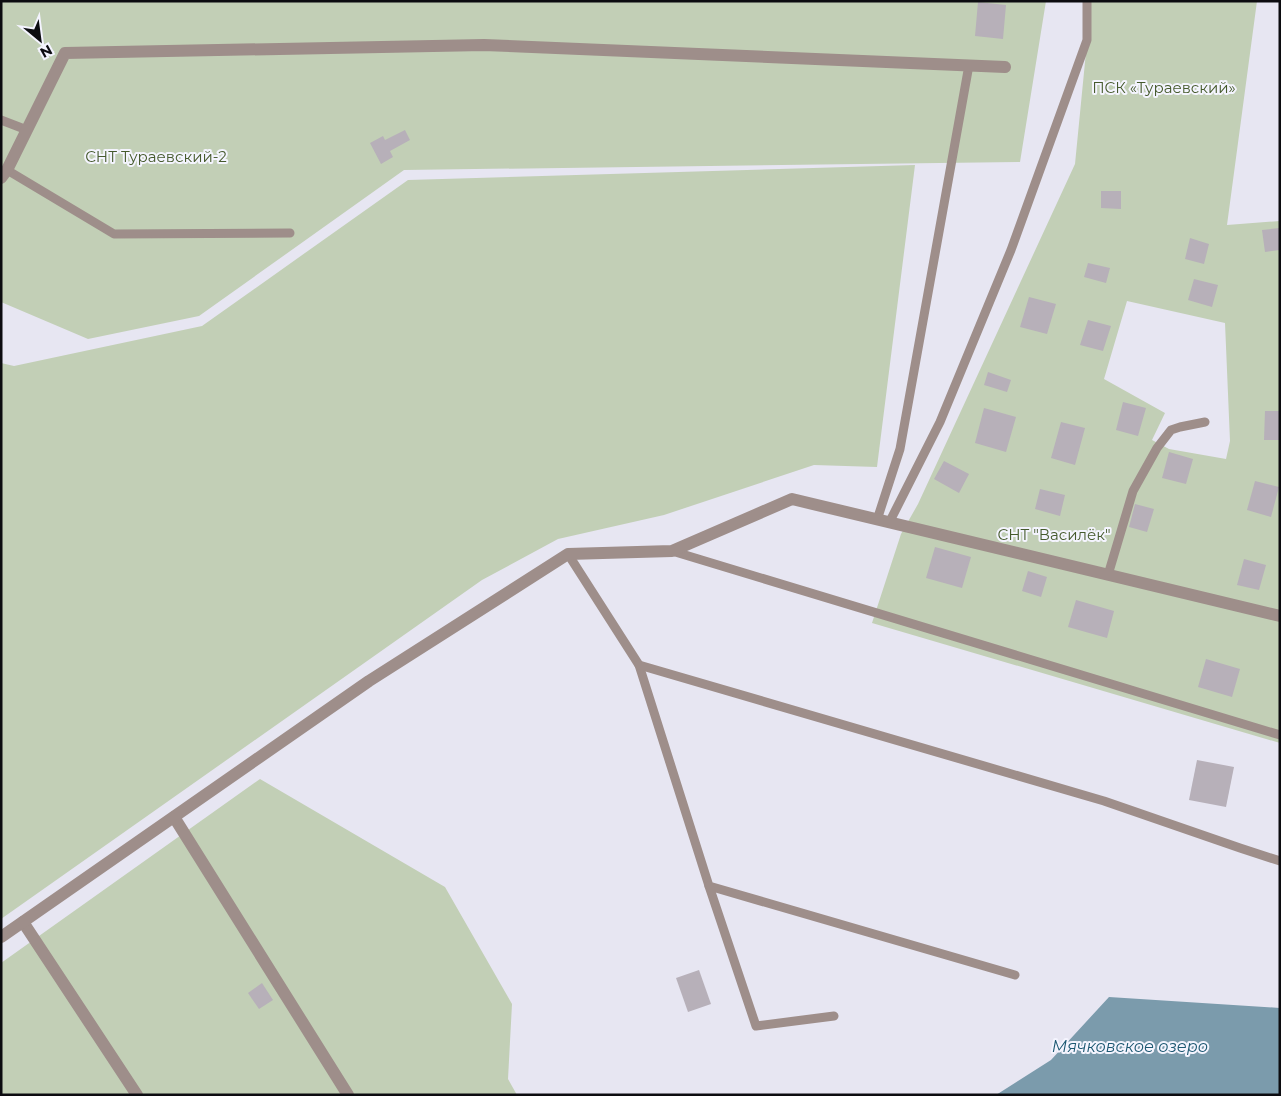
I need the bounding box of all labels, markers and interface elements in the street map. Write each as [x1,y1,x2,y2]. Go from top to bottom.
north arrow [15,15,65,65]
text: N [37,41,56,62]
park label: ПСК «Тураевский» [1092,78,1236,97]
park label: СНТ Тураевский-2 [85,147,227,166]
park label: СНТ "Василёк" [997,525,1111,544]
water label: Мячковское озеро [1052,1037,1208,1056]

